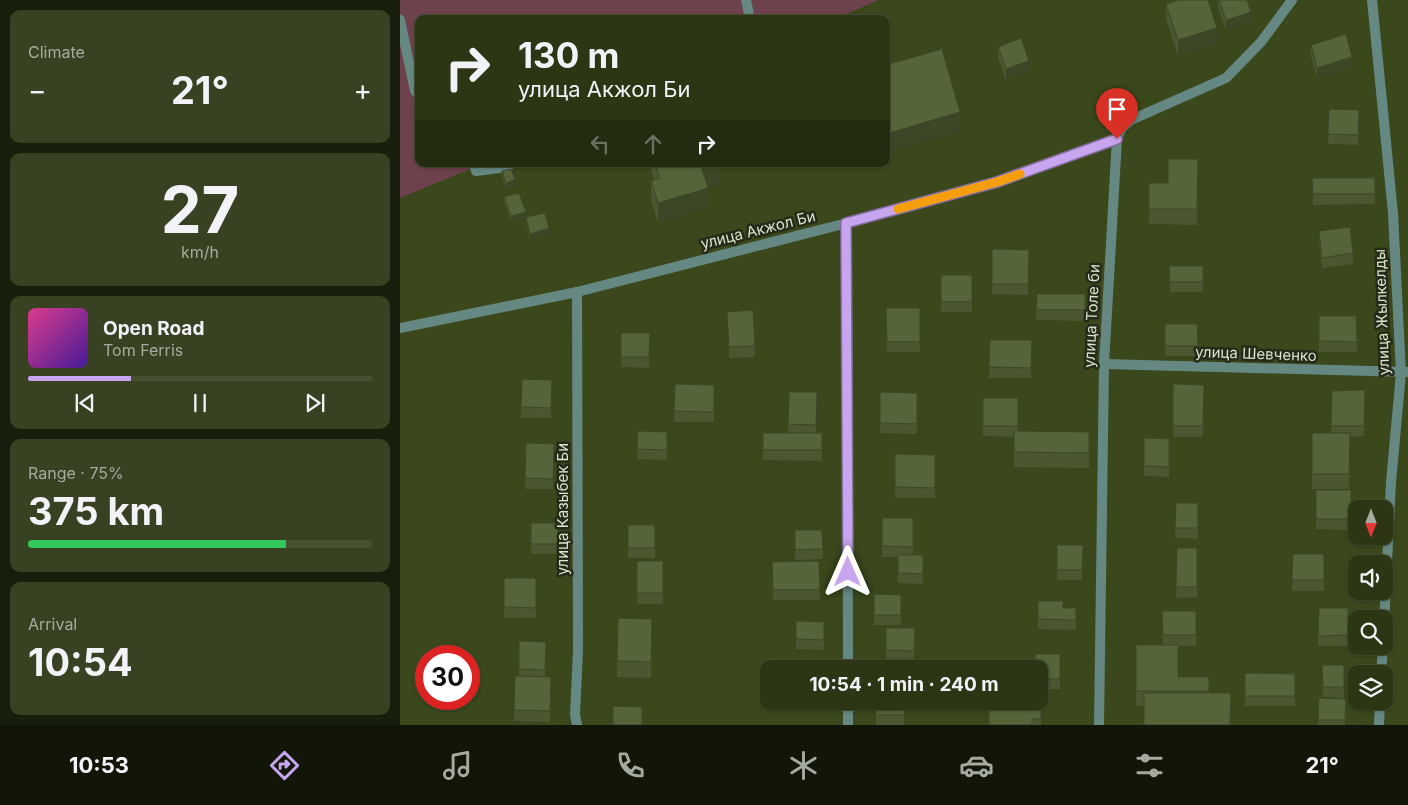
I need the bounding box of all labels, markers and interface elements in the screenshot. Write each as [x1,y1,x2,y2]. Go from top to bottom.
text: 130 m [518,34,620,76]
icon: right [435,35,500,100]
text: Climate [28,42,85,62]
text: 21° [171,67,229,113]
text: − [28,73,47,107]
text: + [353,73,372,107]
text: улица Акжол Би [518,76,690,102]
pin [1096,88,1138,139]
icon: arrive [1103,95,1131,123]
icon: left [586,130,614,158]
icon: ahead [639,130,667,158]
icon: right [692,130,720,158]
text: 27 [161,170,239,249]
street label: улица Акжол Би [699,206,817,253]
text: km/h [181,242,219,262]
street label: улица Жылкелды [1370,248,1393,376]
street label: улица Толе би [1079,264,1104,368]
text: Open Road [103,317,204,340]
text: Tom Ferris [103,340,183,360]
street label: улица Шевченко [1195,342,1317,365]
icon: previous [71,389,99,417]
icon: pause [186,389,214,417]
icon: next [301,389,329,417]
street label: улица Казыбек Би [553,443,572,575]
text: Range · 75% [28,463,124,483]
text: 375 km [28,488,164,534]
north arrow [1348,500,1392,545]
map controls [1348,500,1393,710]
position arrow [821,545,873,597]
button: sound [1348,555,1393,600]
button: search [1348,610,1393,655]
text: Arrival [28,614,77,634]
text: 10:54 [28,639,133,685]
speed limit sign: 30 [415,645,480,710]
button: layers [1348,665,1393,710]
text: 10:54 · 1 min · 240 m [809,673,999,696]
icon: directions [267,748,302,783]
icon: music [440,748,475,783]
icon: phone [613,748,648,783]
icon: climate [786,748,821,783]
icon: car [959,748,994,783]
icon: filters [1132,748,1167,783]
text: 10:53 [69,752,129,778]
text: 21° [1305,752,1339,778]

